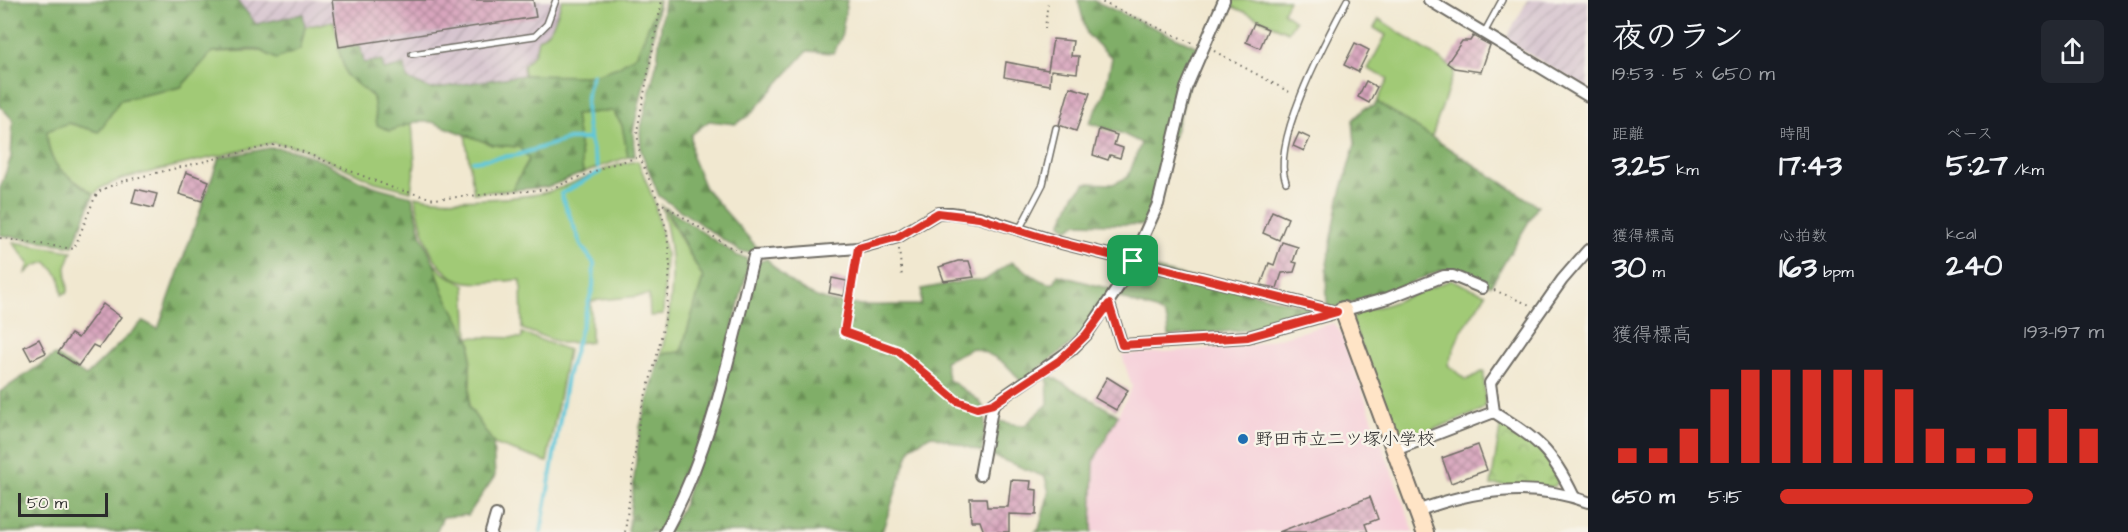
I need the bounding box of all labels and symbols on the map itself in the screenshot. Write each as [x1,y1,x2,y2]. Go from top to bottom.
pin [1107,235,1158,286]
place label: 野田市立二ツ塚小学校 [1255,427,1435,452]
marker: 野田市立二ツ塚小学校 [1236,432,1250,446]
scale bar [18,490,108,518]

